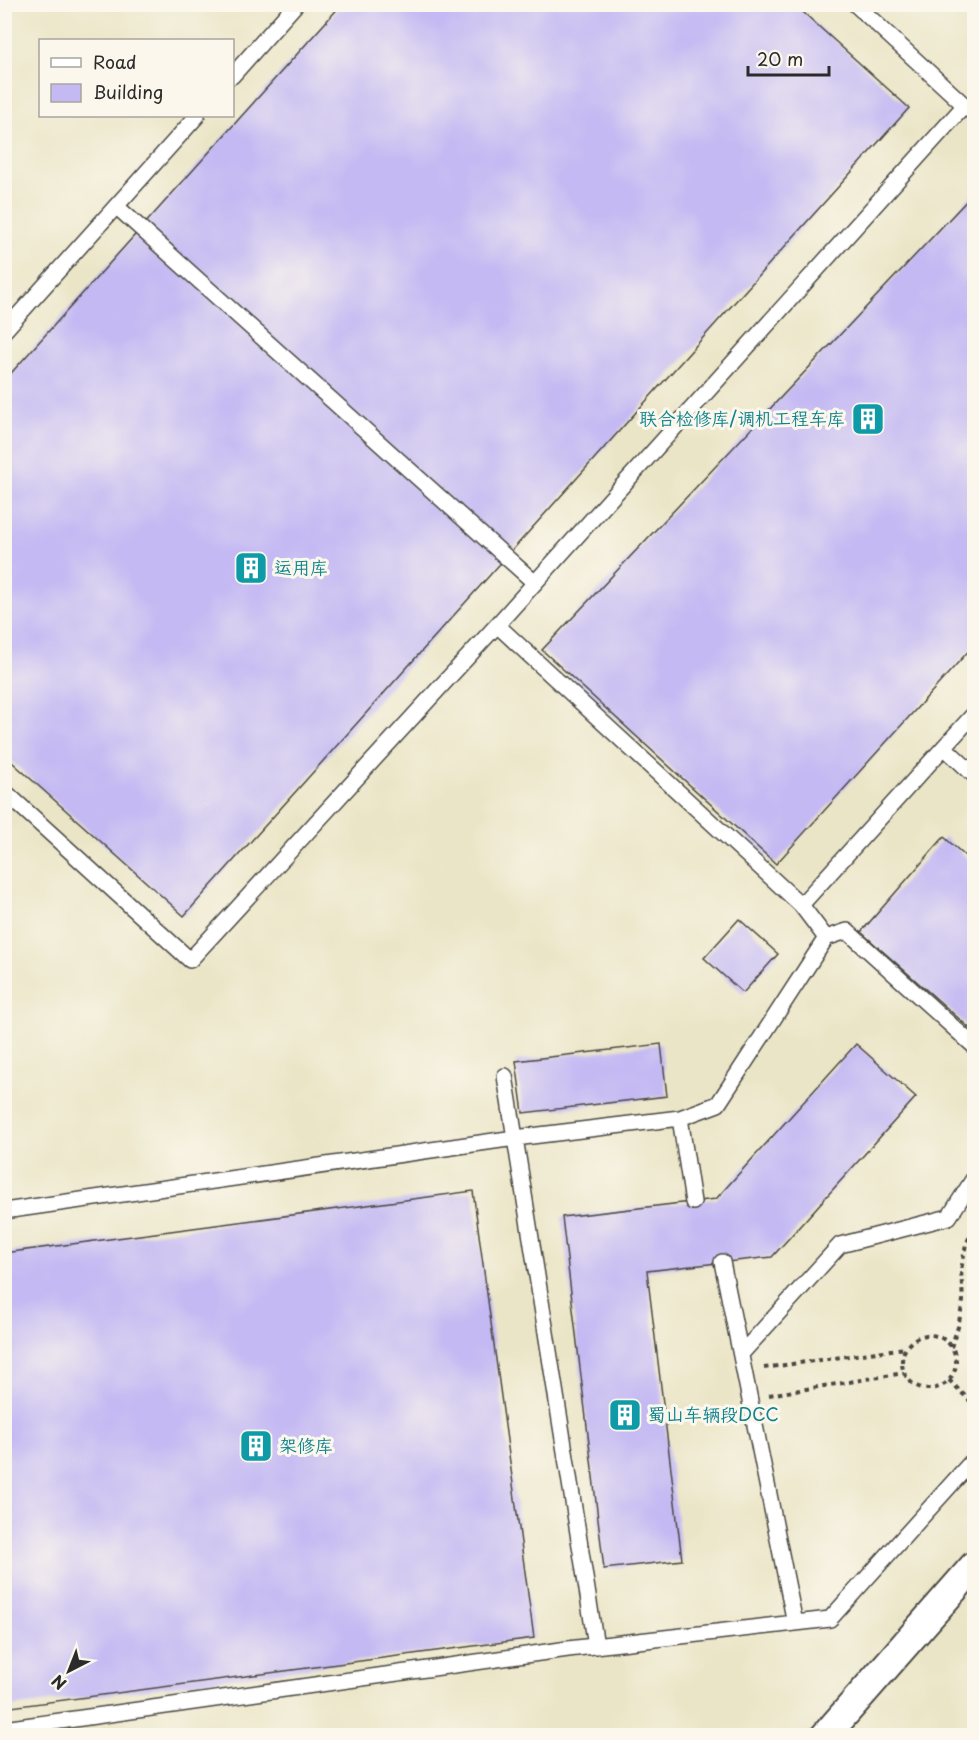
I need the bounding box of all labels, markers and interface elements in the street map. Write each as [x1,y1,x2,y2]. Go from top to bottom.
legend [39,39,234,117]
scale bar [748,39,829,77]
text: 20 m [757,45,803,72]
text: Road [93,48,137,75]
text: Building [93,78,163,105]
building icon: 联合检修库/调机工程车库 [850,401,886,437]
place label: 联合检修库/调机工程车库 [640,404,845,431]
building icon: 运用库 [233,550,269,586]
place label: 运用库 [274,553,328,580]
building icon: 蜀山车辆段DCC [607,1397,643,1433]
place label: 蜀山车辆段DCC [648,1400,779,1427]
building icon: 架修库 [238,1428,274,1464]
place label: 架修库 [279,1431,333,1458]
north arrow [39,1641,99,1701]
text: N [46,1670,71,1696]

